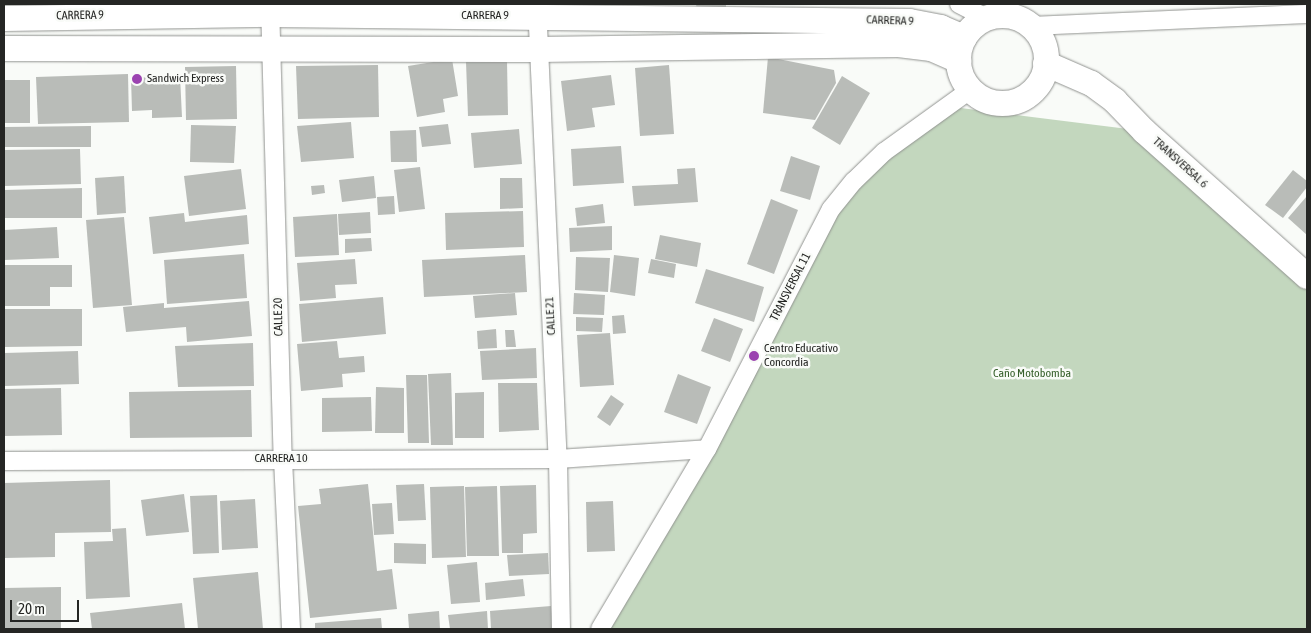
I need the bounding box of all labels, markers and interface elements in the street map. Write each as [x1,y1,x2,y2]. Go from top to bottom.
street label: CARRERA 9 [56,8,104,24]
street label: CARRERA 9 [461,9,509,23]
street label: CARRERA 9 [866,13,914,29]
place label: Sandwich Express [147,72,224,86]
marker: Sandwich Express [131,73,143,85]
street label: TRANSVERSAL 6 [1150,135,1210,191]
street label: TRANSVERSAL 11 [768,250,814,324]
street label: CALLE 21 [543,296,559,336]
street label: CALLE 20 [271,298,287,336]
place label: Centro Educativo Concordia [764,342,838,370]
marker: Centro Educativo Concordia [748,350,760,362]
park label: Caño Motobomba [993,367,1071,381]
street label: CARRERA 10 [254,452,308,466]
scale bar [12,590,81,622]
text: 20 m [18,600,45,617]

